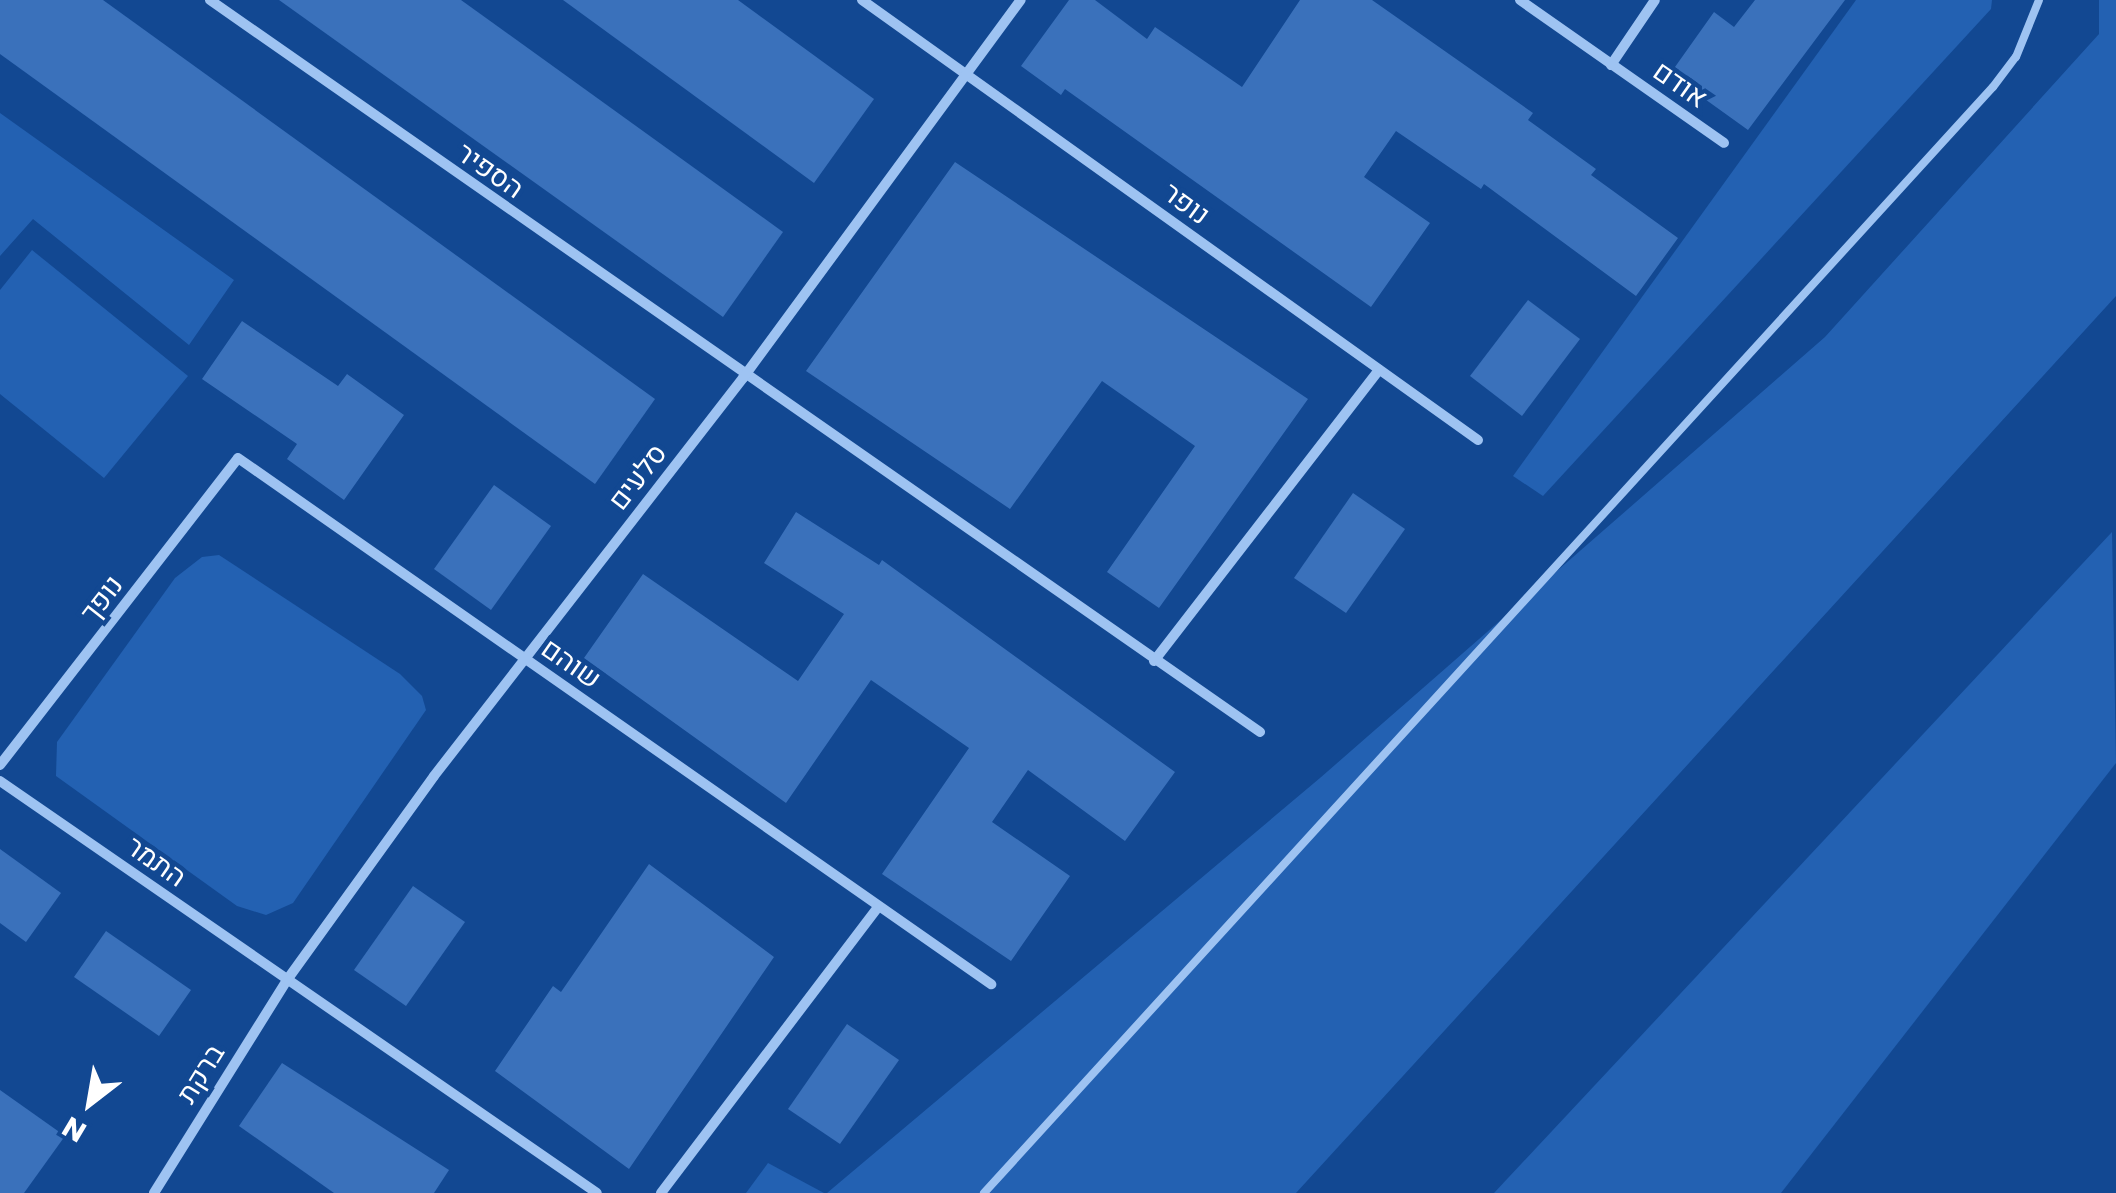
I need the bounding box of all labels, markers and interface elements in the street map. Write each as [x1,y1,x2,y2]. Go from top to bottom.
street label: אודם [1646,54,1714,116]
street label: הספיר [450,136,530,206]
street label: נופר [1156,176,1216,232]
street label: סלעים [602,437,674,517]
street label: נופך [73,569,131,629]
street label: שוהם [535,632,607,696]
street label: התמר [120,829,192,895]
street label: ברקת [170,1038,232,1110]
north arrow [40,1053,140,1153]
text: N [55,1107,93,1151]

